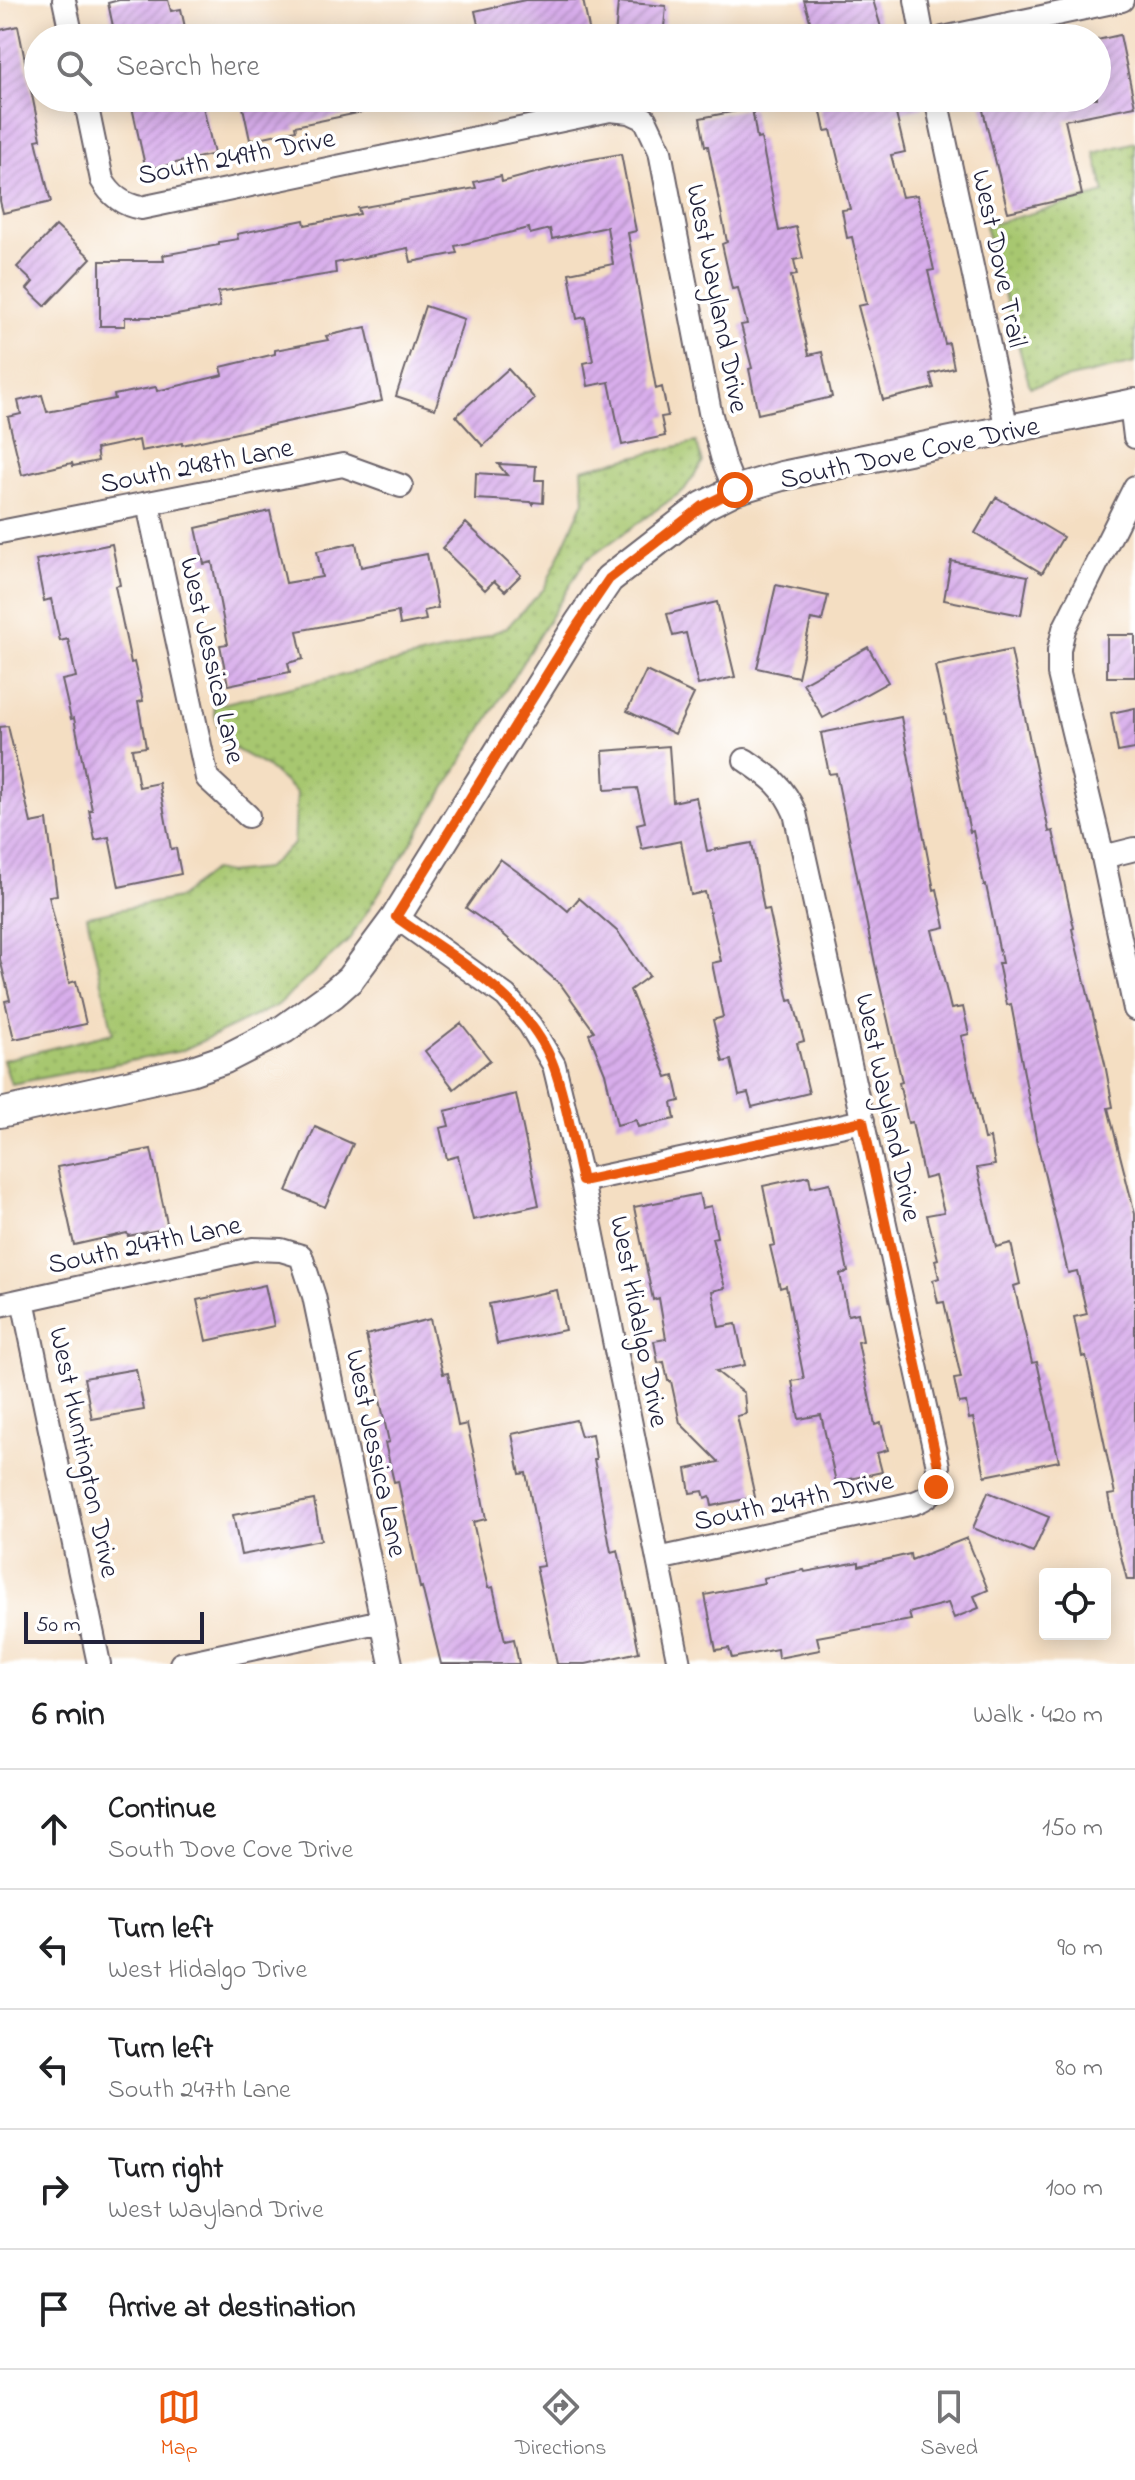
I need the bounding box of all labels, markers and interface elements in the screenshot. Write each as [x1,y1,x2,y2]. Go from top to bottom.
search box [24,24,1111,112]
icon: search [52,46,96,90]
text: Search here [116,46,260,90]
street label: South 249th Drive [134,119,339,198]
street label: West Dove Trail [959,166,1036,351]
street label: West Wayland Drive [673,181,758,417]
street label: South Dove Cove Drive [776,407,1044,502]
street label: South 248th Lane [97,429,297,506]
route start [717,472,753,508]
street label: West Jessica Lane [167,553,254,769]
street label: West Wayland Drive [842,990,931,1226]
street label: South 247th Lane [44,1206,246,1287]
street label: West Hidalgo Drive [597,1213,678,1431]
street label: West Huntington Drive [36,1324,129,1582]
street label: West Jessica Lane [333,1346,417,1562]
street label: South 247th Drive [690,1461,898,1544]
route end [918,1469,954,1505]
map controls [1039,1568,1111,1640]
button: locate [1039,1568,1111,1640]
scale bar [24,1608,204,1644]
text: 50 m [36,1610,81,1642]
text: 6 min [32,1691,105,1741]
text: Walk · 420 m [973,1697,1103,1735]
text: Continue [108,1788,216,1832]
icon: ahead [32,1807,76,1851]
text: 150 m [1042,1810,1103,1848]
text: South Dove Cove Drive [108,1832,353,1870]
text: Turn left [108,1908,213,1952]
icon: left [32,1927,76,1971]
text: 90 m [1057,1930,1103,1968]
text: West Hidalgo Drive [108,1952,307,1990]
text: Turn left [108,2028,213,2072]
icon: left [32,2047,76,2091]
text: 80 m [1055,2050,1103,2088]
text: South 247th Lane [108,2072,291,2110]
text: Turn right [108,2148,223,2192]
icon: right [32,2167,76,2211]
text: 100 m [1046,2170,1103,2208]
text: West Wayland Drive [108,2192,324,2230]
icon: arrive [32,2287,76,2331]
text: Arrive at destination [108,2287,356,2331]
tab: Map [157,2385,201,2465]
tab: Directions [515,2385,606,2465]
tab: Saved [921,2385,978,2465]

